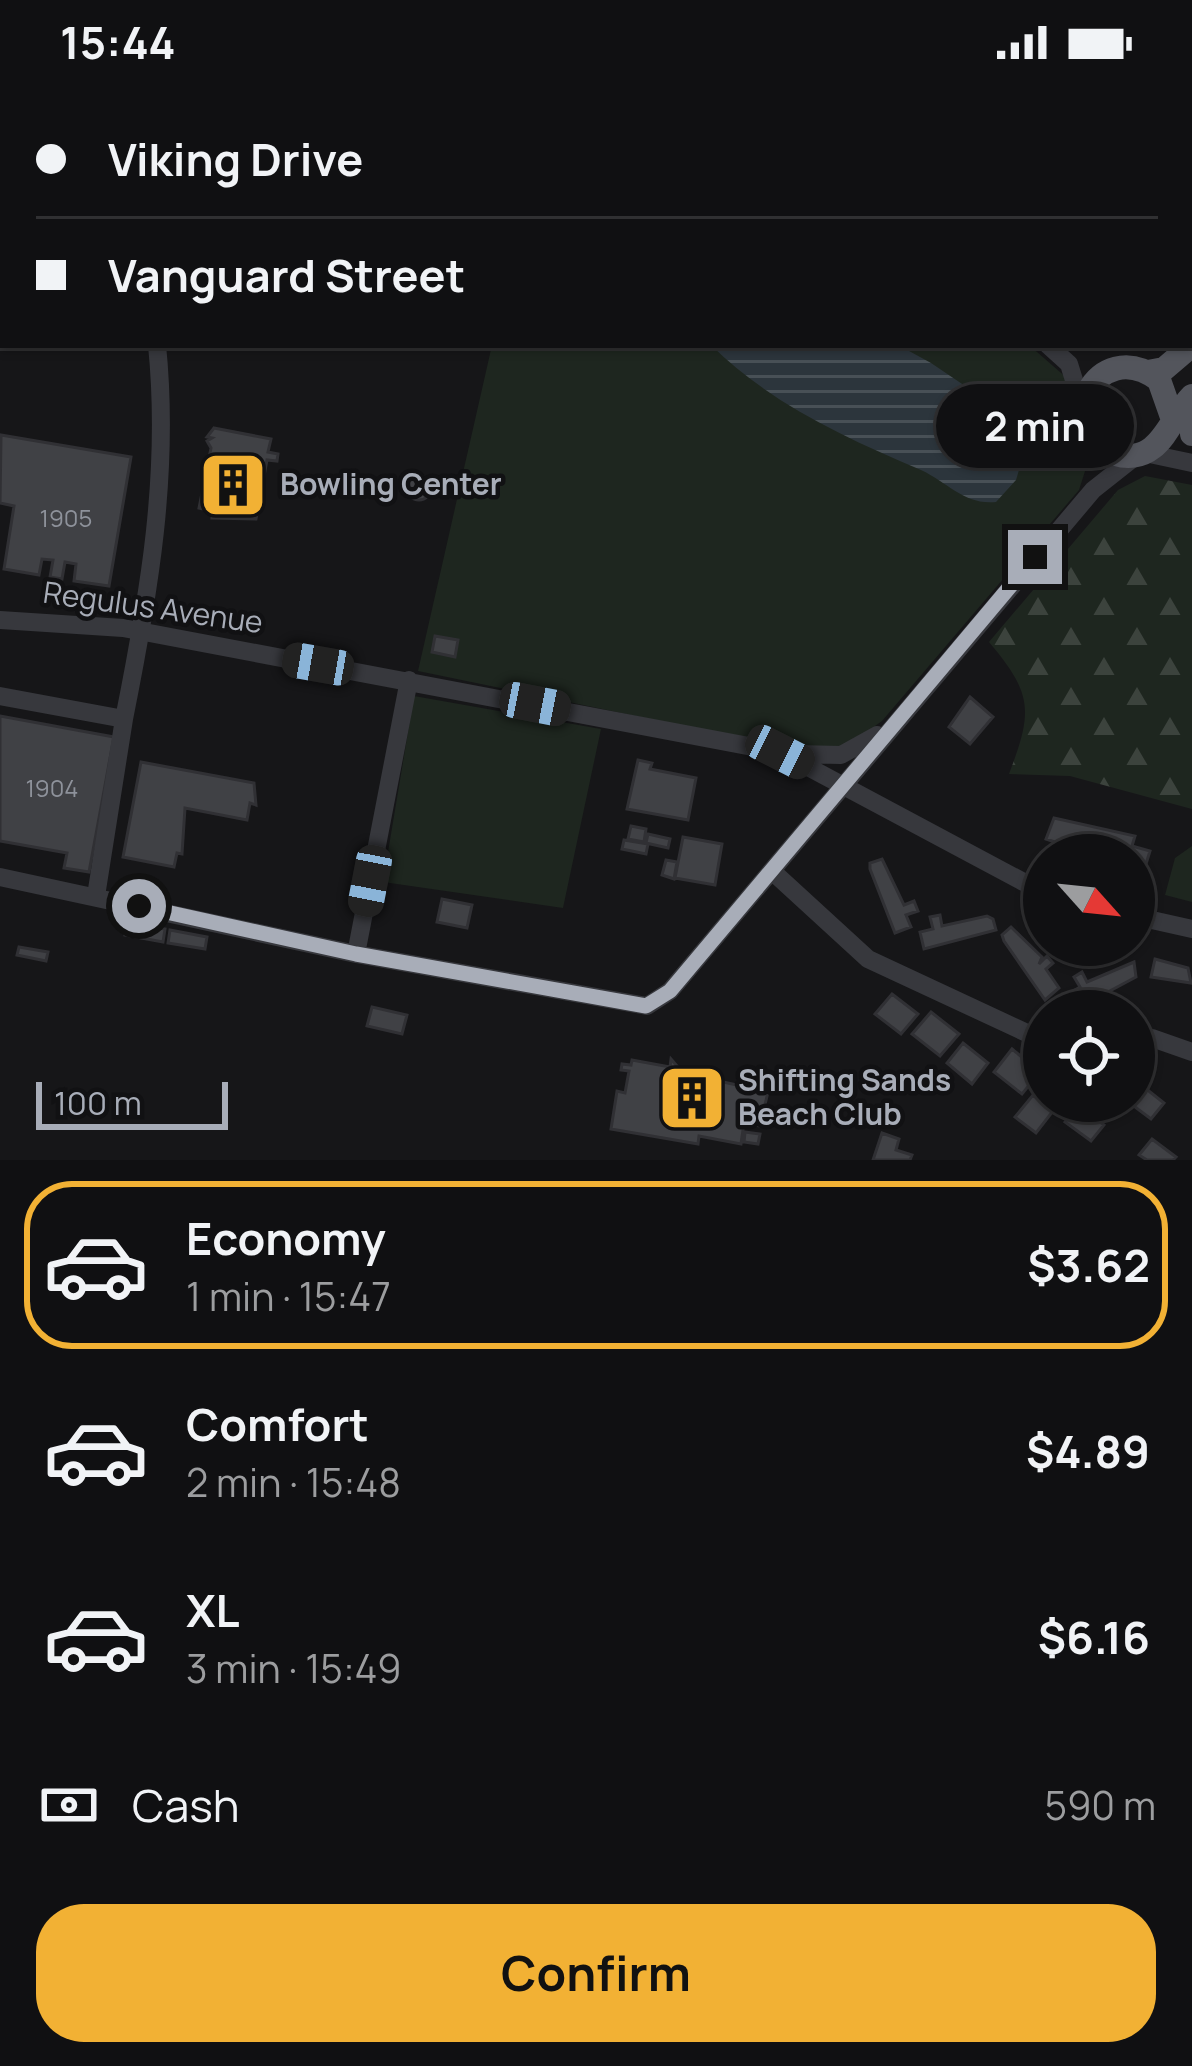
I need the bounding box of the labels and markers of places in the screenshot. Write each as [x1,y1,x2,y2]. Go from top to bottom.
building icon: Bowling Center [198,450,268,520]
place label: Bowling Center [280,463,502,504]
place label: Shifting Sands Beach Club [738,1059,951,1134]
building icon: Shifting Sands Beach Club [657,1063,727,1133]

